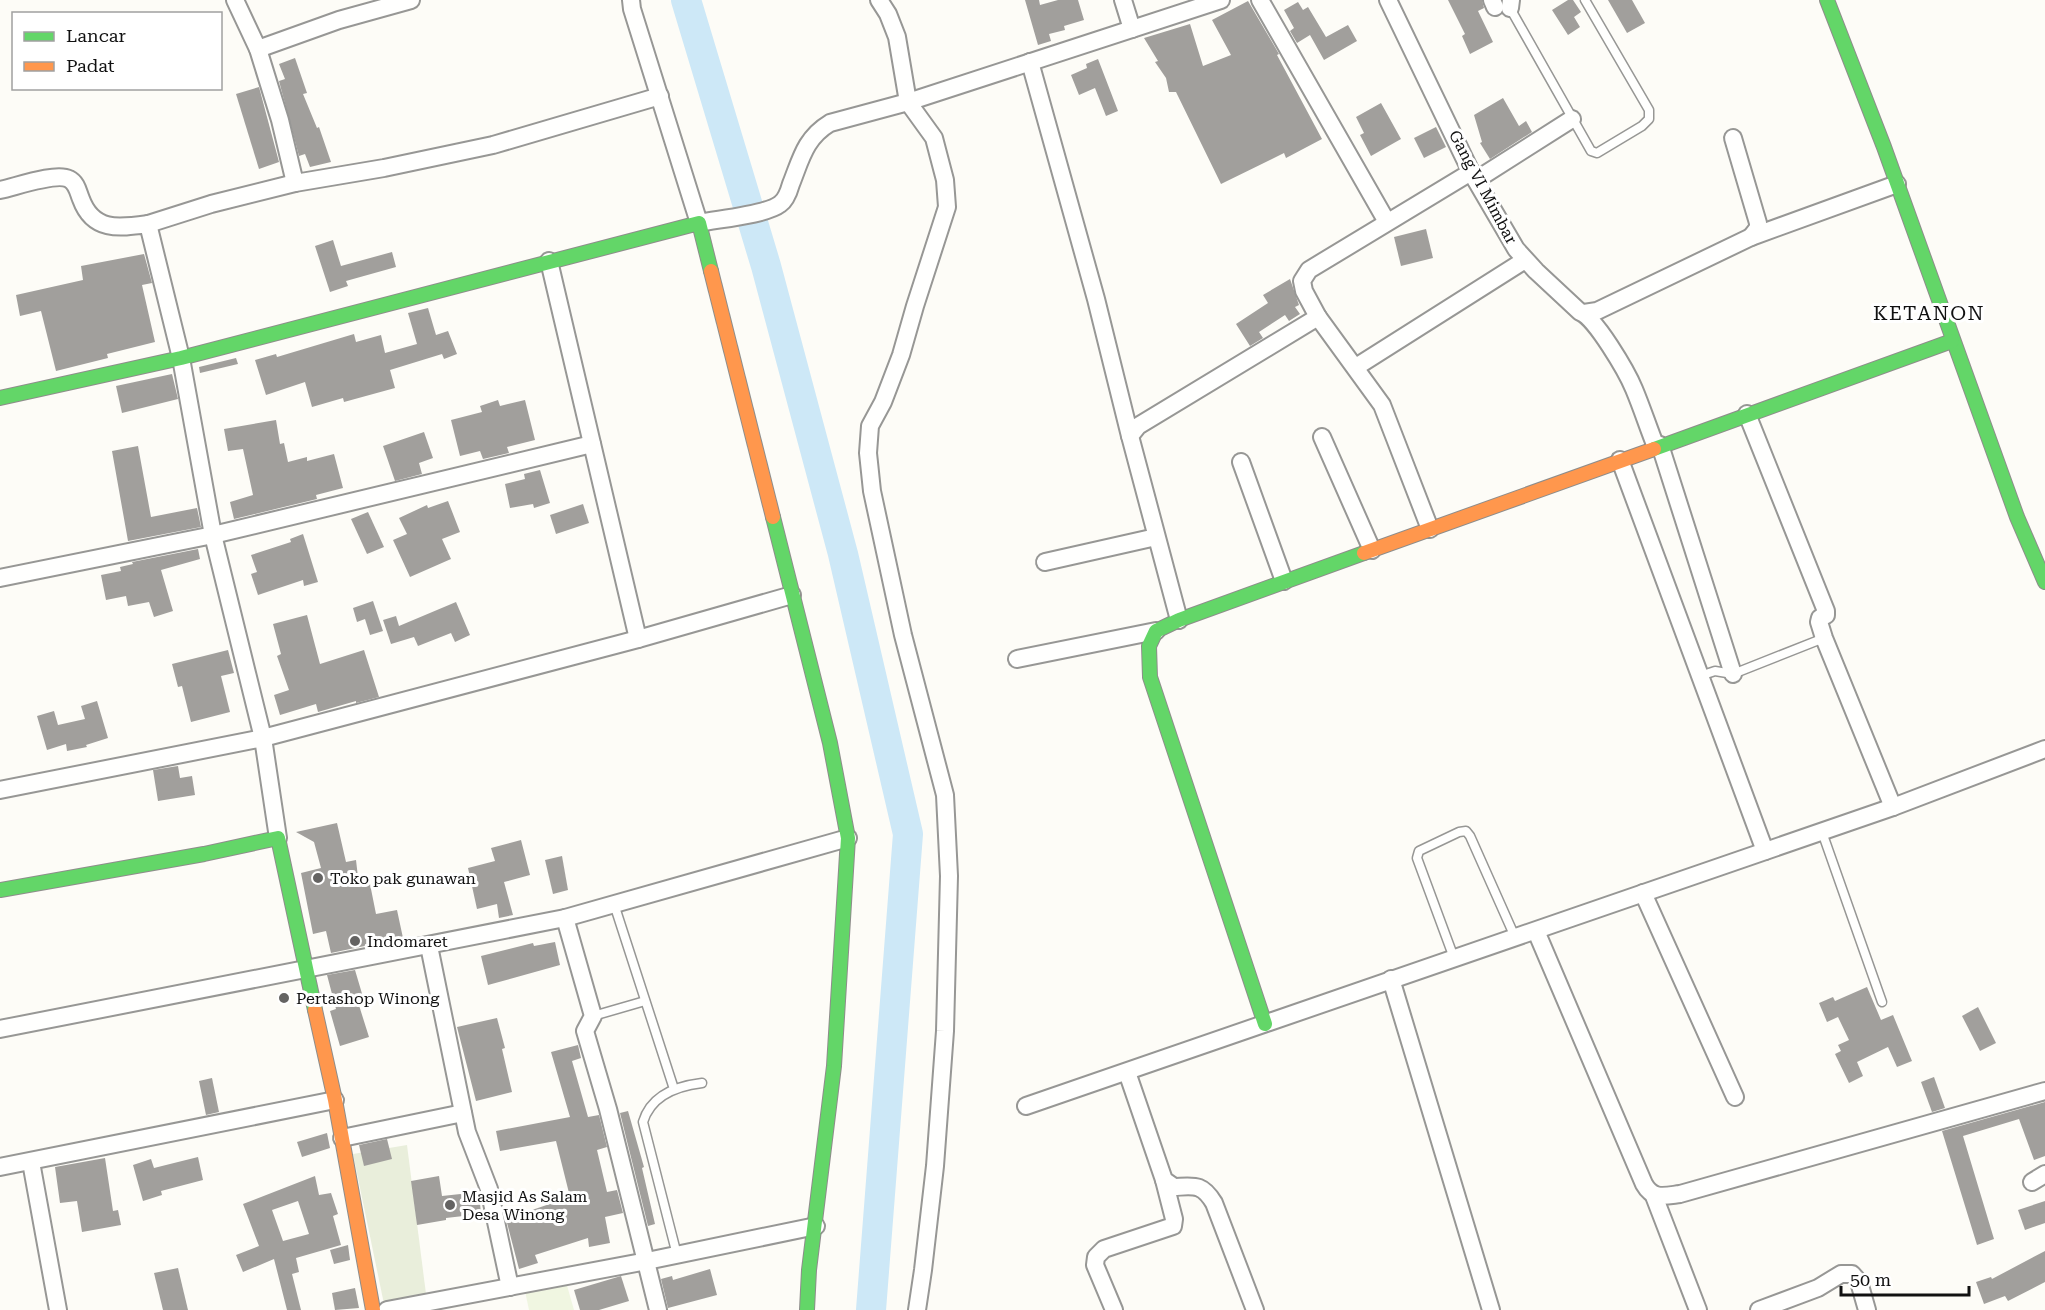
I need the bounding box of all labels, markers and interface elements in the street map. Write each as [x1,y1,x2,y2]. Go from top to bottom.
legend [12,12,222,90]
text: Lancar [66,25,126,46]
text: Padat [66,55,115,76]
street label: Gang VI Mimbar [1445,127,1521,248]
district label: KETANON [1873,301,1985,325]
place label: Toko pak gunawan [330,869,476,888]
marker: Toko pak gunawan [311,871,325,885]
place label: Indomaret [367,932,448,951]
marker: Indomaret [348,934,362,948]
place label: Pertashop Winong [296,989,440,1008]
marker: Pertashop Winong [277,991,291,1005]
place label: Masjid As Salam Desa Winong [462,1187,588,1224]
marker: Masjid As Salam Desa Winong [443,1198,457,1212]
scale bar [1841,1259,1968,1297]
text: 50 m [1850,1269,1891,1290]

